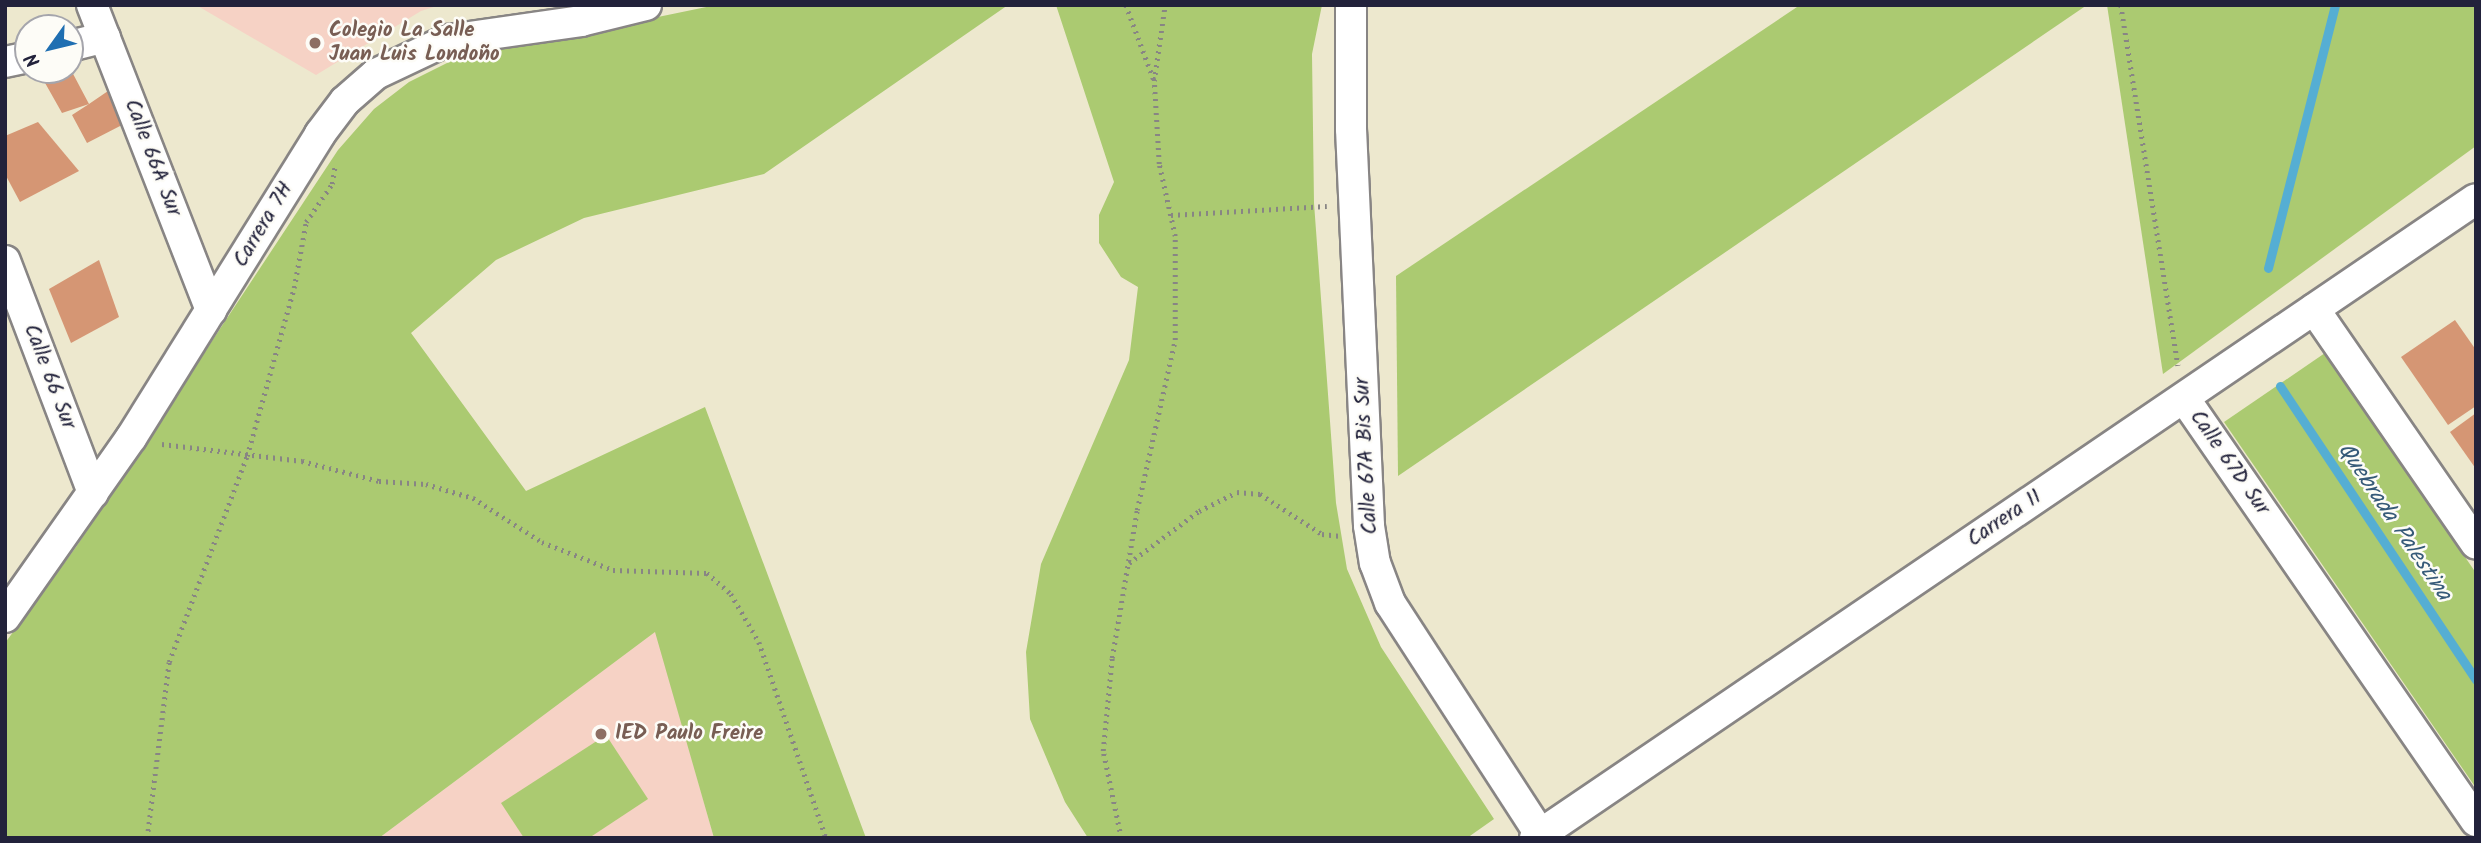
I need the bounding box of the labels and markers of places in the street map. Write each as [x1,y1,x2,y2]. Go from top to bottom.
place label: Colegio La Salle Juan Luis Londoño [329,18,500,68]
marker: Colegio La Salle Juan Luis Londoño [307,35,323,51]
place label: IED Paulo Freire [615,721,763,747]
marker: IED Paulo Freire [593,726,609,742]

